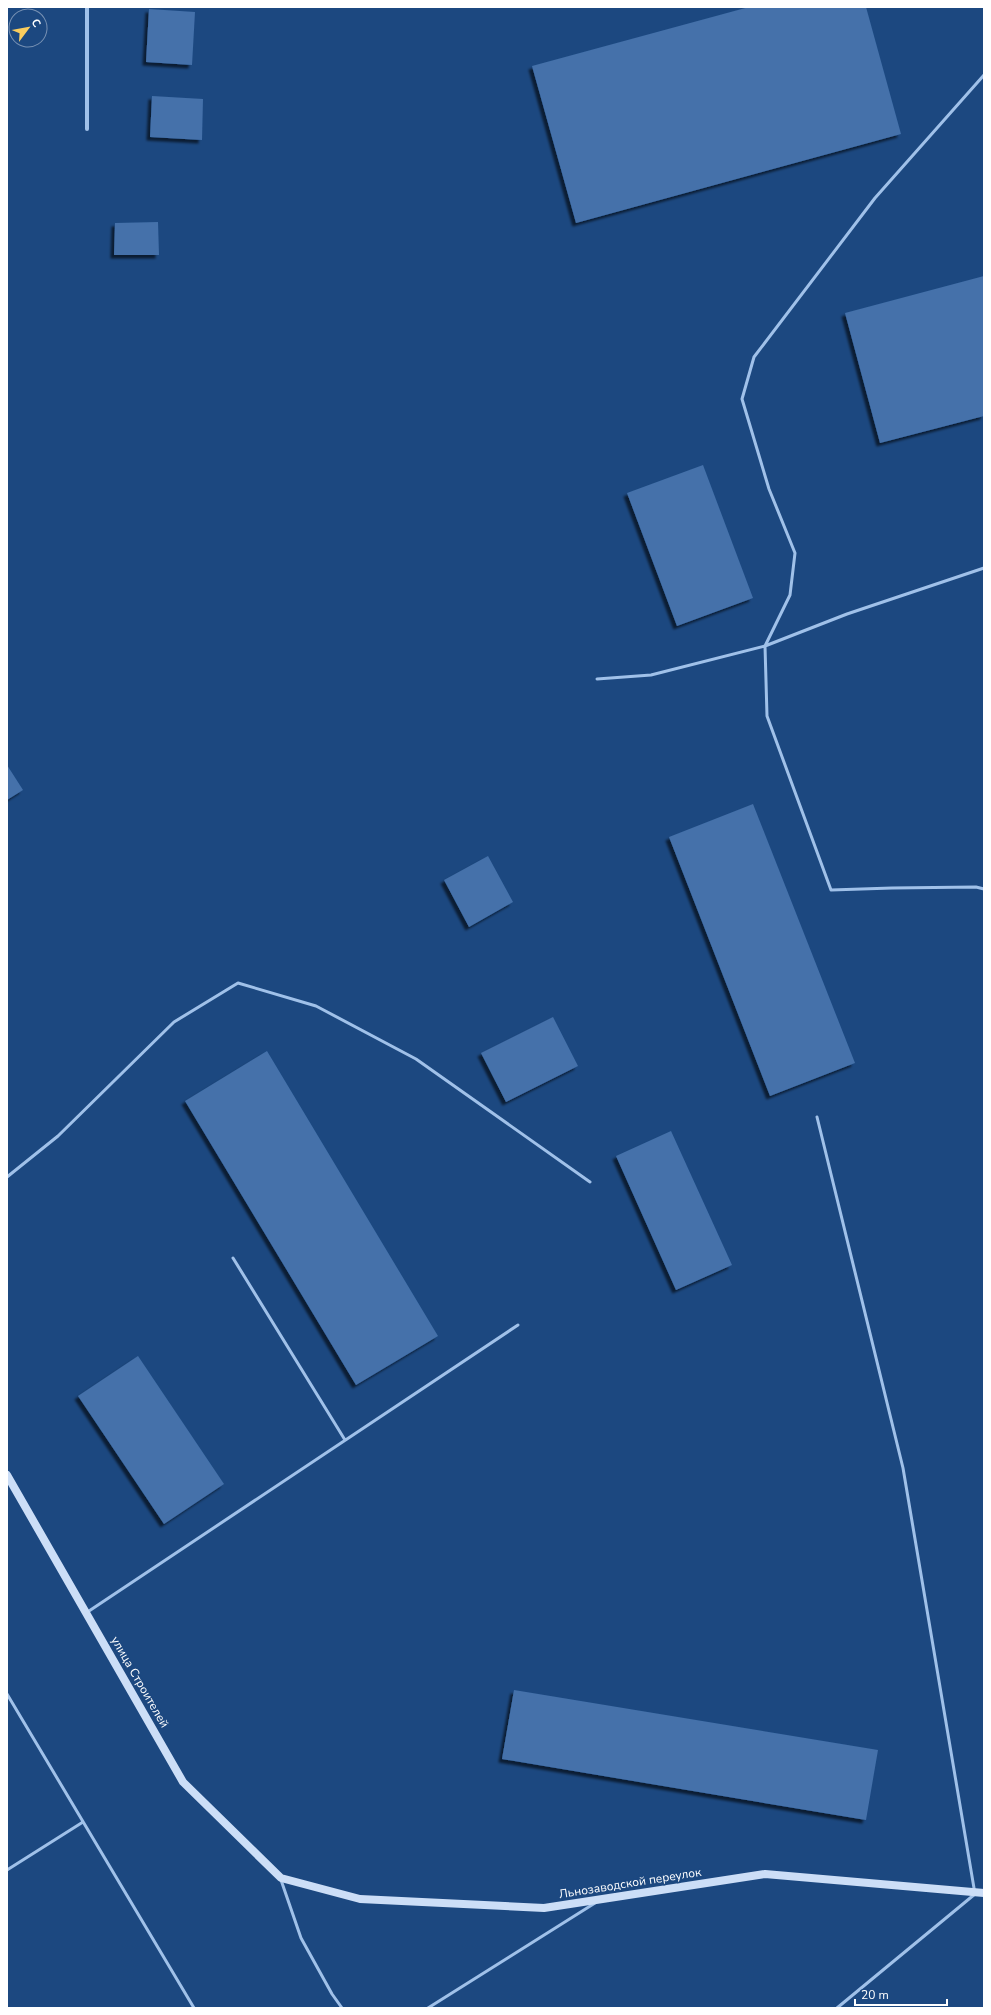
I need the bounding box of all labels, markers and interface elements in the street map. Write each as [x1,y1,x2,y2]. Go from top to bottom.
north arrow [8,8,48,48]
text: С [28,16,45,31]
street label: улица Строителей [107,1633,173,1731]
street label: Льнозаводской переулок [558,1864,703,1902]
scale bar [855,1981,947,2007]
text: 20 m [861,1987,889,2003]

